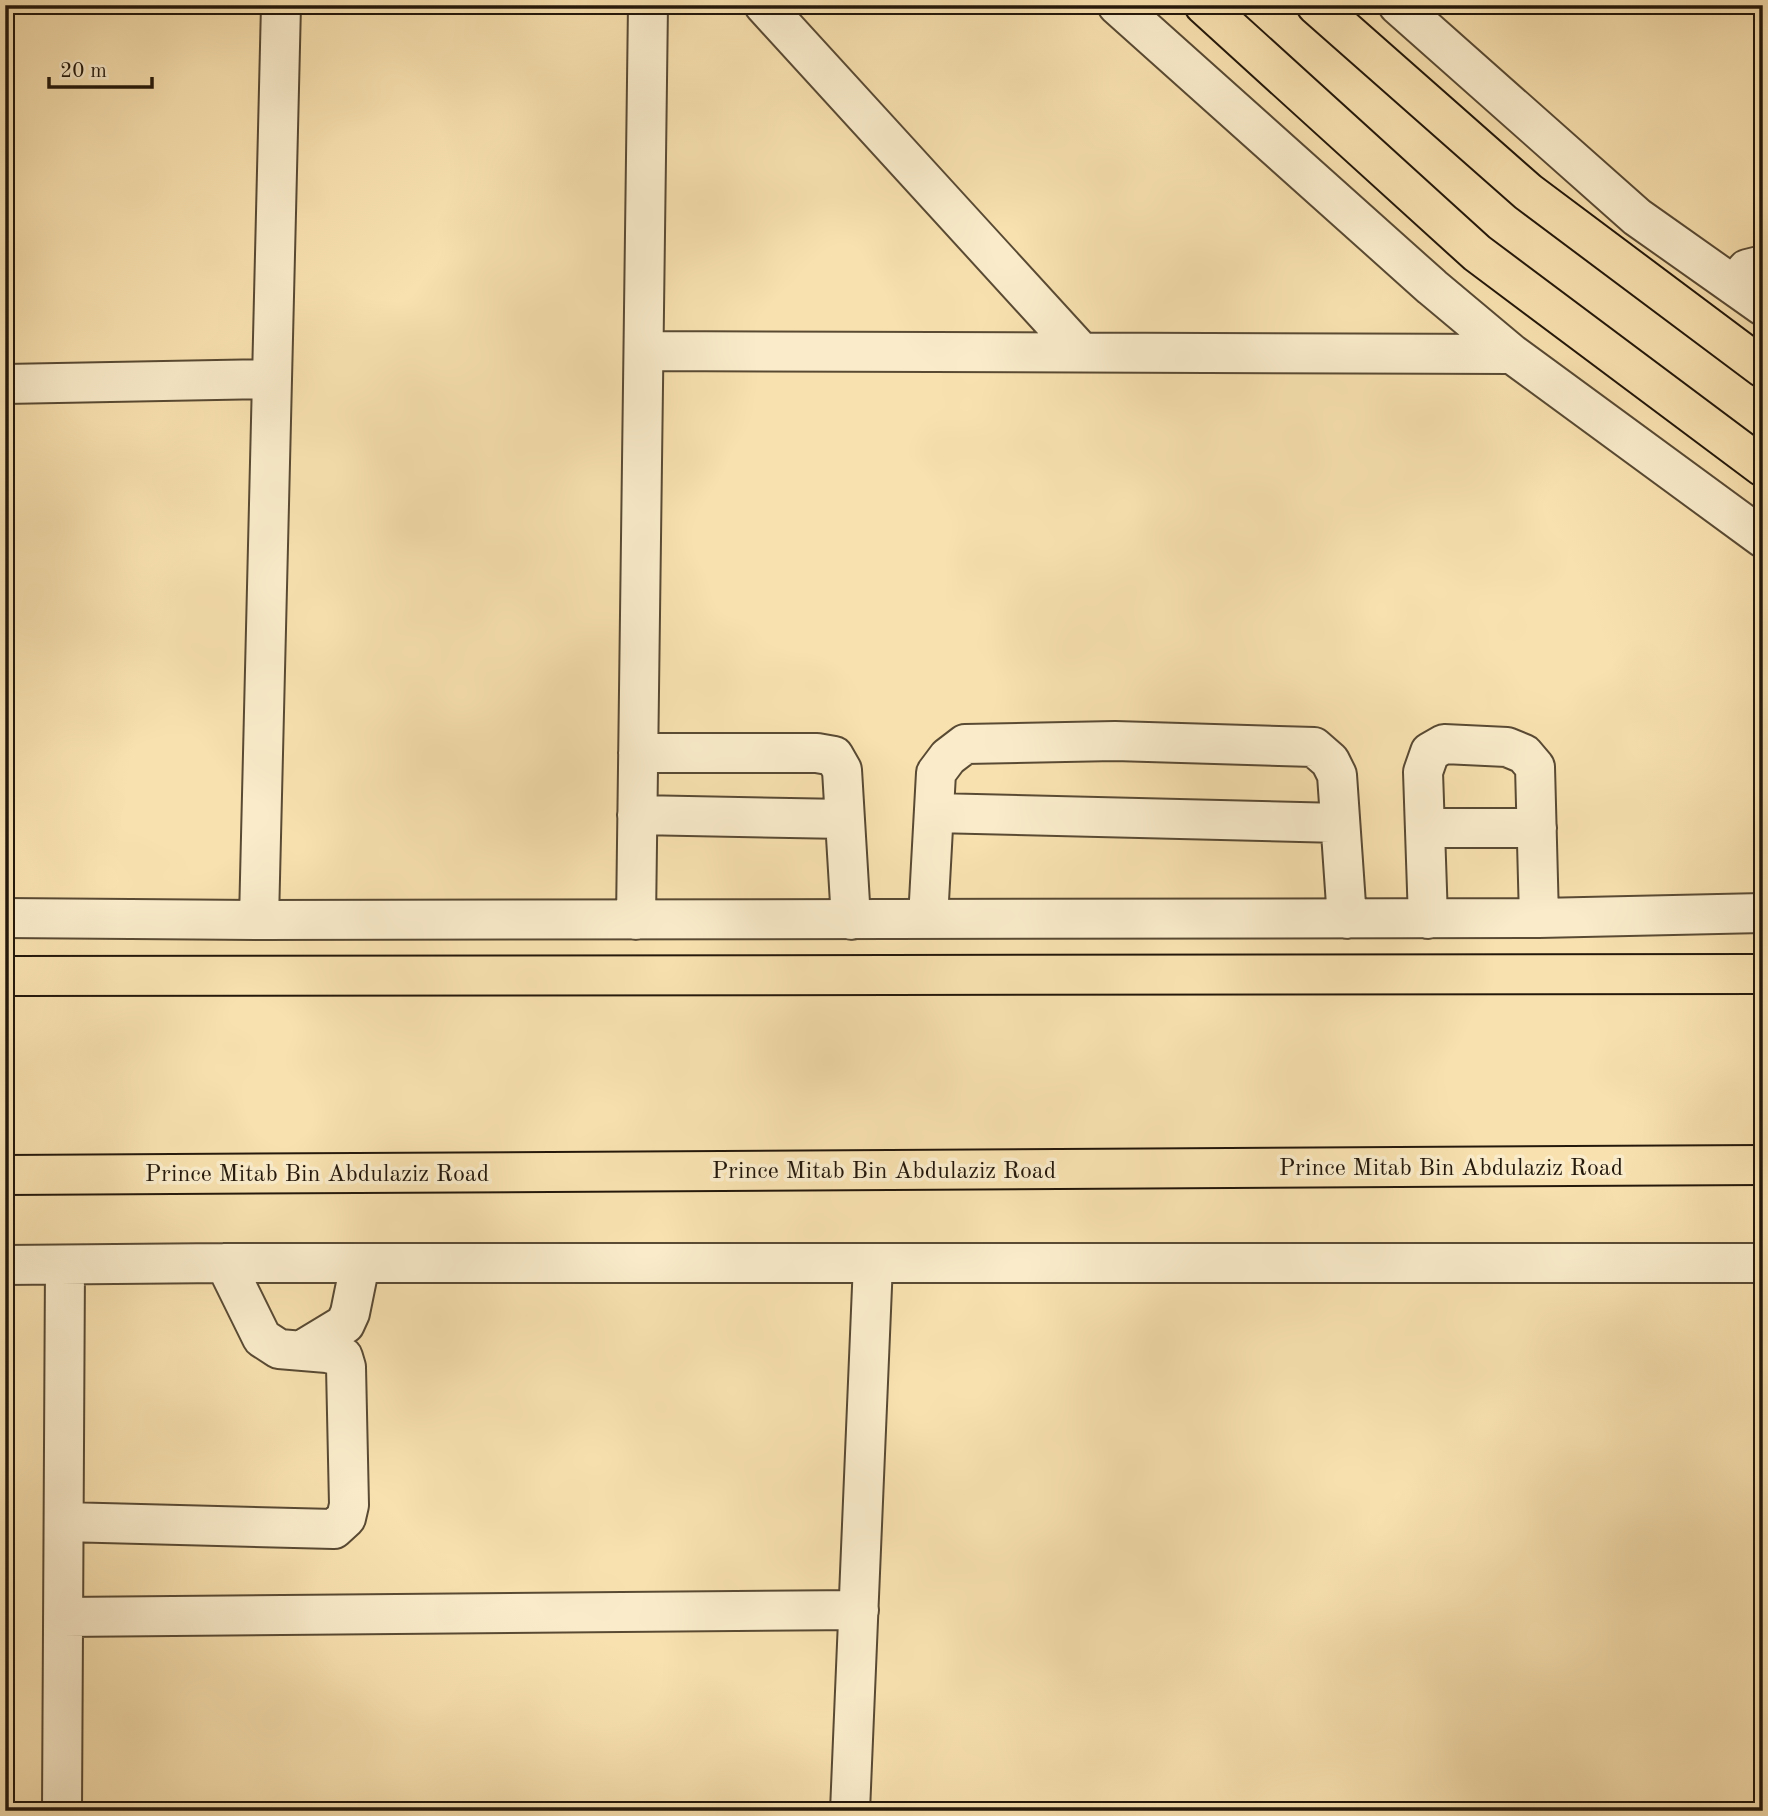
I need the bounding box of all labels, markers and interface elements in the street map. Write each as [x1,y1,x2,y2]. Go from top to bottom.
scale bar [49,46,152,90]
text: 20 m [60,61,107,82]
street label: Prince Mitab Bin Abdulaziz Road [1279,1157,1623,1181]
street label: Prince Mitab Bin Abdulaziz Road [712,1160,1056,1184]
street label: Prince Mitab Bin Abdulaziz Road [145,1163,489,1187]

